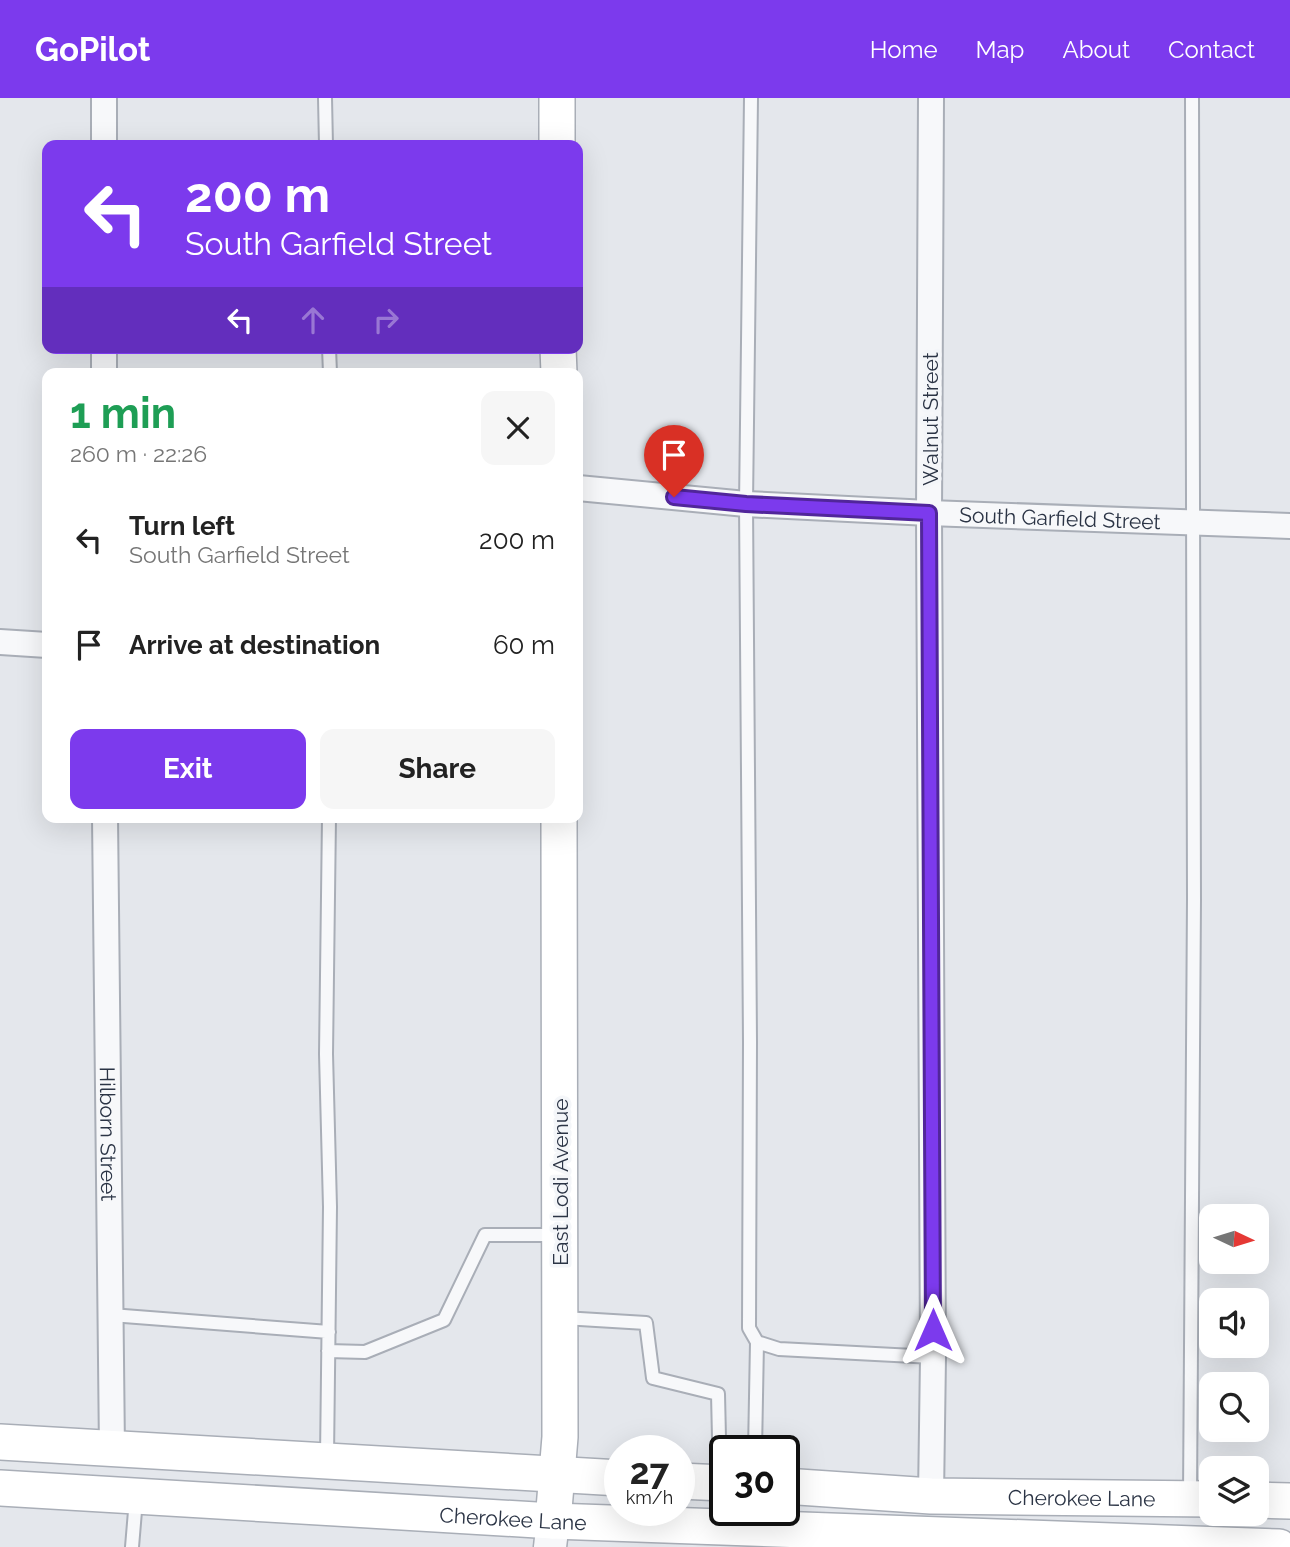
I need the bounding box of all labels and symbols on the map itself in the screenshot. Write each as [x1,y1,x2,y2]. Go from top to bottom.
street label: Walnut Street [918,352,943,486]
pin [644,425,704,497]
street label: South Garfield Street [959,502,1161,534]
street label: Hilborn Street [95,1067,122,1201]
street label: East Lodi Avenue [548,1098,573,1266]
north arrow [1199,1204,1269,1274]
position arrow [896,1293,970,1367]
speed limit sign: 30 [709,1435,800,1526]
street label: Cherokee Lane [1008,1484,1155,1511]
street label: Cherokee Lane [439,1502,587,1535]

